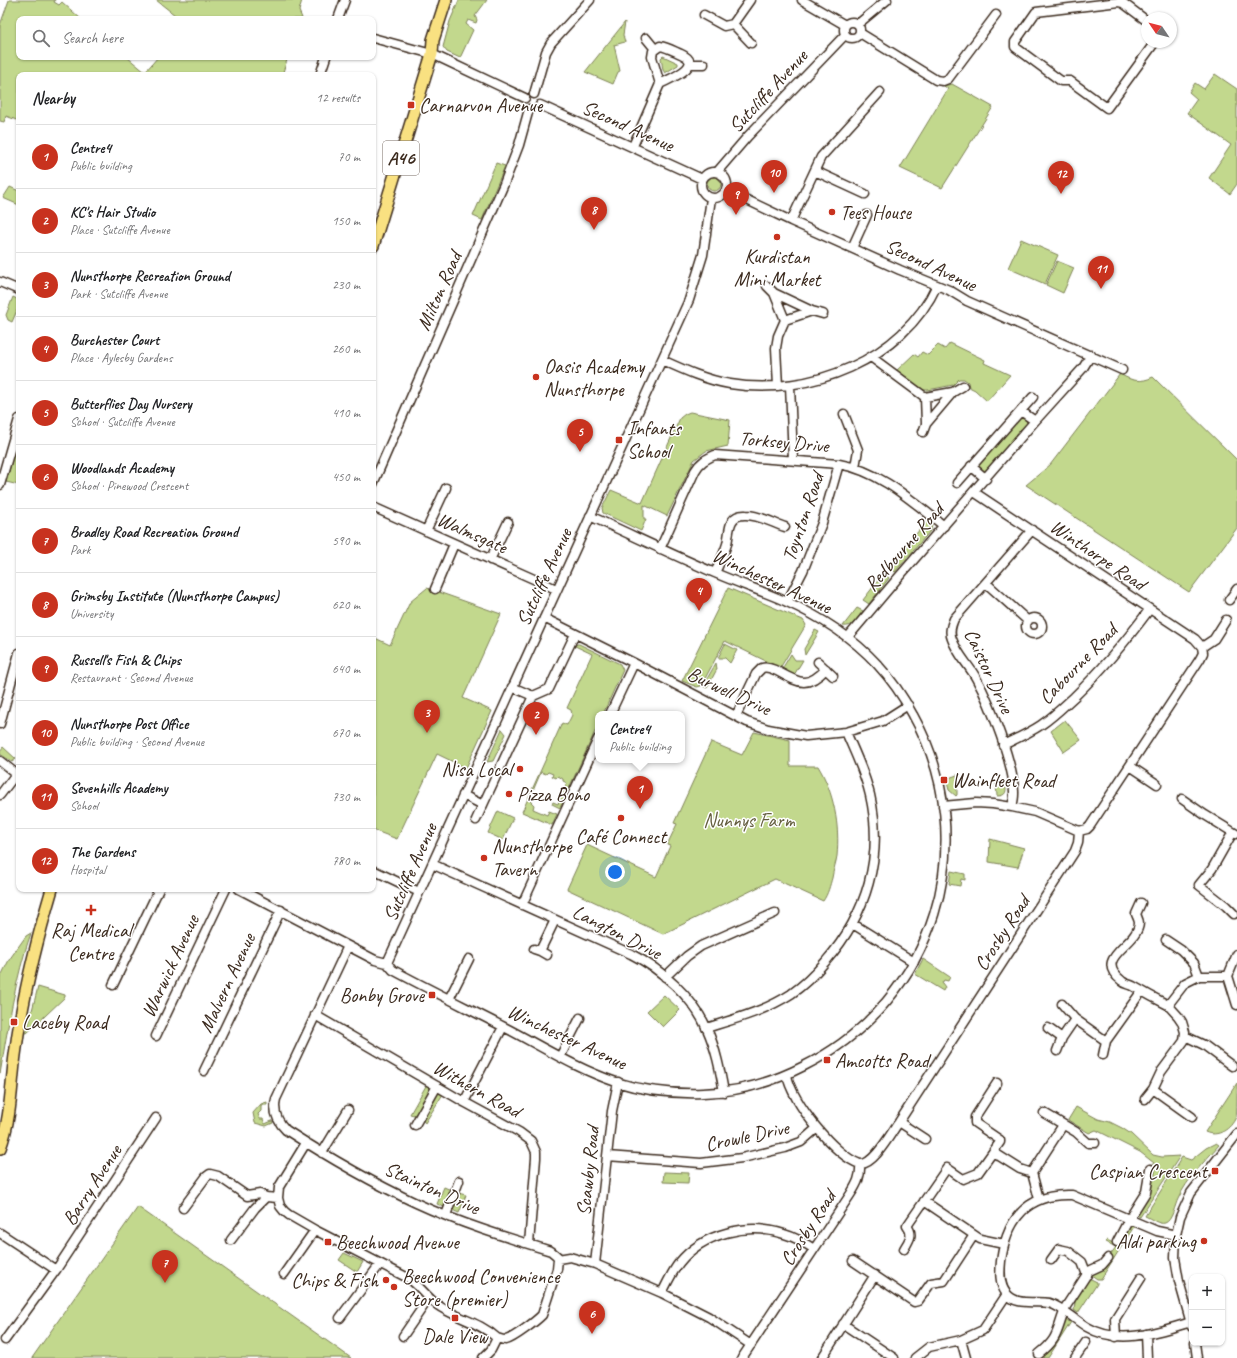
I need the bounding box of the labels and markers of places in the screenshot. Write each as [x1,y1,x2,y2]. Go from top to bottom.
place label: Carnarvon Avenue [419,93,544,118]
marker: Carnarvon Avenue [406,100,416,110]
pin: 10 [761,160,787,193]
pin: 12 [1048,161,1074,194]
pin: 9 [723,182,749,215]
pin: 8 [581,197,607,230]
place label: Tees House [840,200,913,225]
marker: Tees House [827,207,837,217]
marker: Kurdistan Mini Market [772,232,782,242]
place label: Kurdistan Mini Market [734,244,822,292]
pin: 11 [1088,256,1114,289]
place label: Oasis Academy Nunsthorpe [544,354,646,402]
marker: Oasis Academy Nunsthorpe [531,372,541,382]
place label: Infants School [627,416,683,464]
pin: 5 [567,419,593,452]
marker: Infants School [614,435,624,445]
pin: 4 [686,578,712,611]
pin: 3 [414,700,440,733]
pin: 2 [523,702,549,735]
place label: Nisa Local [441,757,516,782]
marker: Nisa Local [515,764,525,774]
place label: Wainfleet Road [952,768,1058,793]
marker: Wainfleet Road [939,775,949,785]
pin: 1 [627,776,653,809]
place label: Pizza Bono [517,782,590,807]
marker: Pizza Bono [504,789,514,799]
marker: Café Connect [616,813,626,823]
place label: Café Connect [576,824,669,849]
place label: Nunsthorpe Tavern [492,834,573,882]
marker: Nunsthorpe Tavern [479,853,489,863]
marker: Raj Medical Centre [85,904,97,916]
place label: Raj Medical Centre [51,918,135,966]
place label: Bonby Grove [340,983,425,1008]
marker: Bonby Grove [427,990,437,1000]
place label: Laceby Road [22,1010,111,1035]
marker: Laceby Road [9,1017,19,1027]
place label: Amcotts Road [835,1048,932,1073]
marker: Amcotts Road [822,1055,832,1065]
place label: Caspian Crescent [1089,1159,1209,1184]
marker: Caspian Crescent [1210,1166,1220,1176]
place label: Aldi parking [1116,1229,1197,1254]
place label: Beechwood Avenue [336,1230,460,1255]
marker: Aldi parking [1199,1236,1209,1246]
marker: Beechwood Avenue [323,1237,333,1247]
pin: 7 [152,1250,178,1283]
place label: Beechwood Convenience Store (premier) [402,1264,561,1312]
place label: Chips & Fish [291,1268,379,1293]
marker: Chips & Fish [381,1275,391,1285]
marker: Beechwood Convenience Store (premier) [389,1282,399,1292]
pin: 6 [579,1301,605,1334]
marker: Dale View [450,1313,460,1323]
place label: Dale View [422,1324,489,1349]

